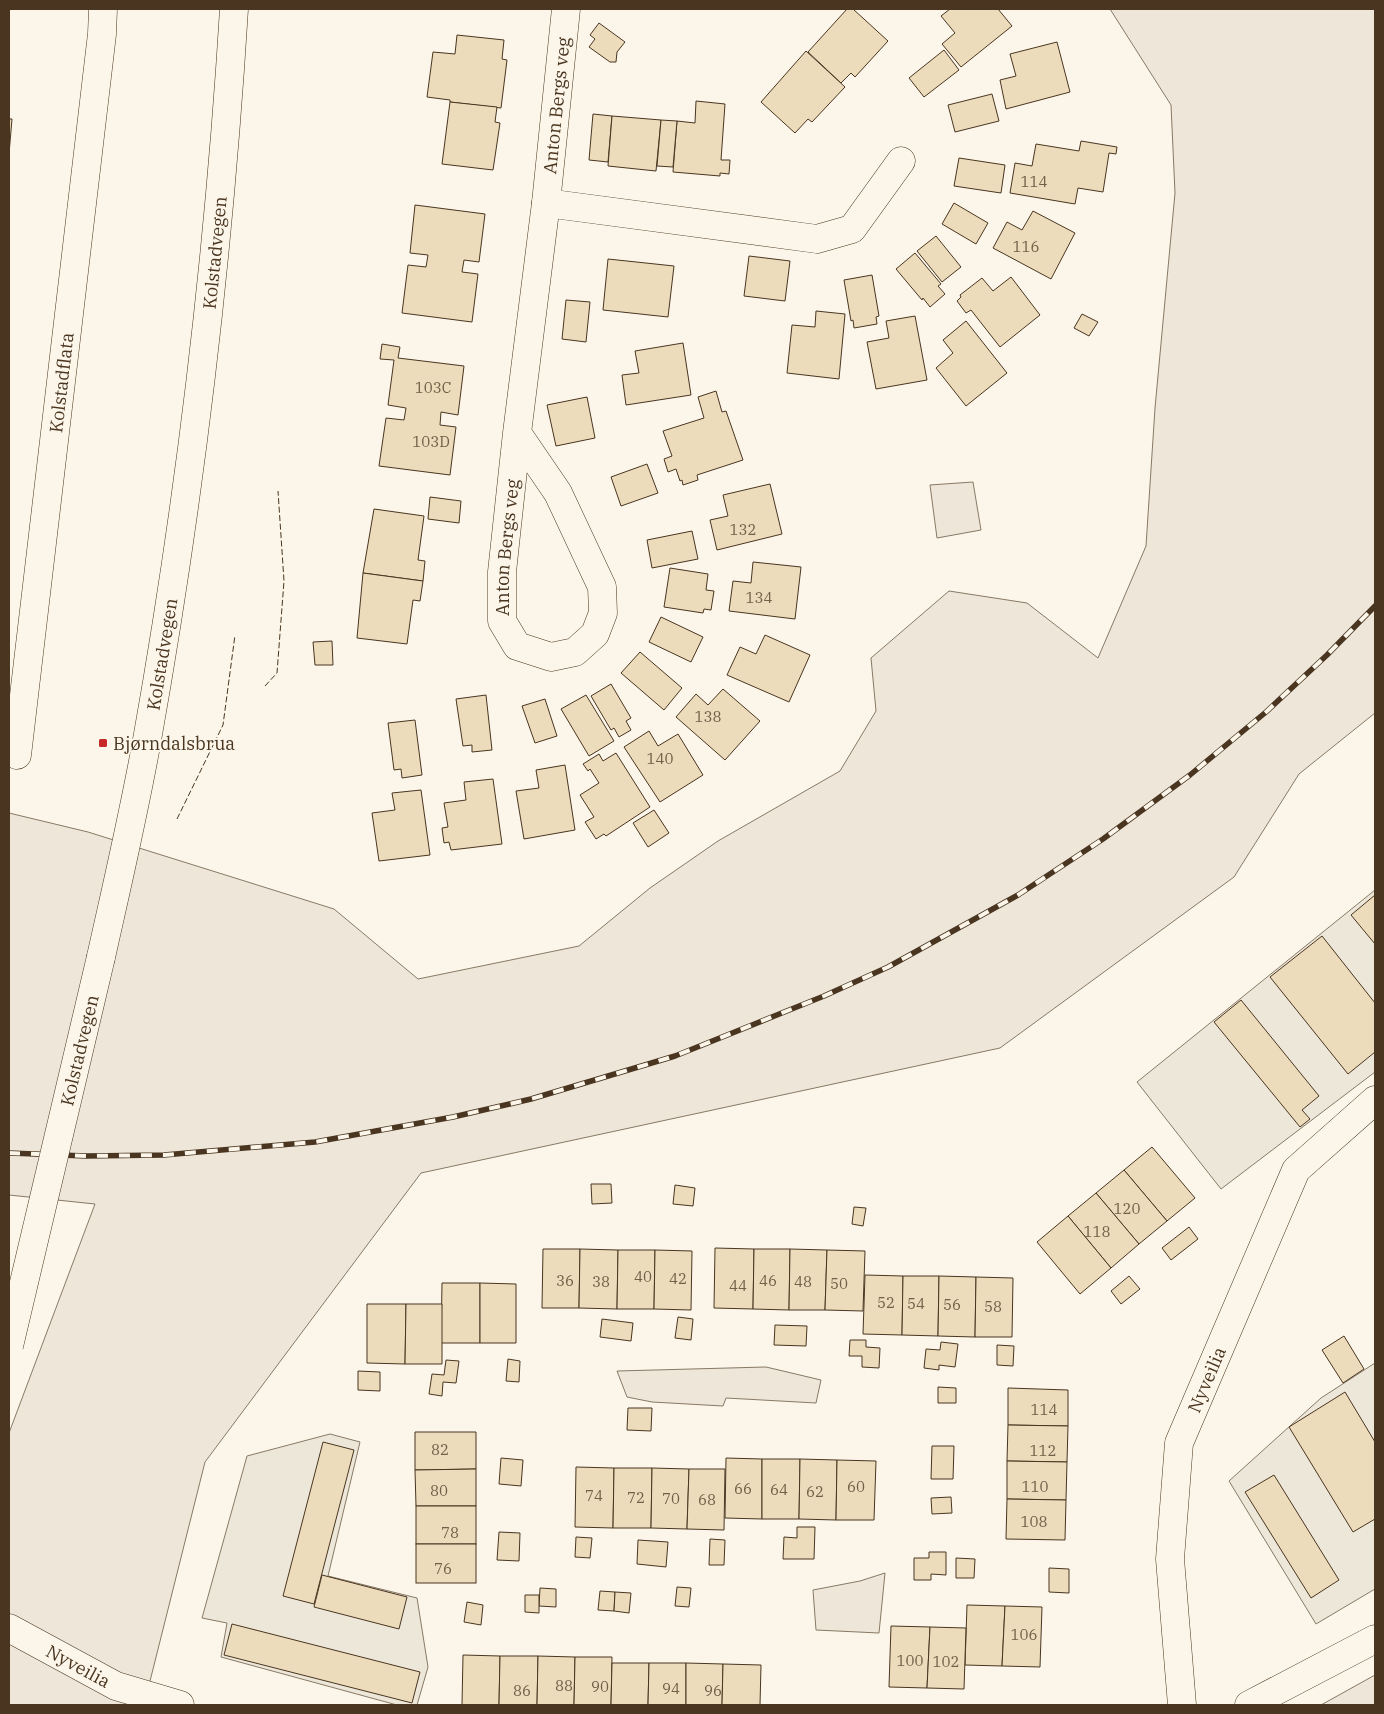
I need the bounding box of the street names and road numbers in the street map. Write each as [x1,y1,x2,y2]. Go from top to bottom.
street label: Anton Bergs veg [538,36,575,175]
street label: Kolstadvegen [197,195,231,310]
street label: Kolstadflata [44,331,78,434]
street label: Anton Bergs veg [490,478,523,616]
street label: Kolstadvegen [141,596,182,712]
street label: Kolstadvegen [55,992,103,1108]
street label: Nyveilia [1182,1343,1231,1416]
street label: Nyveilia [42,1639,115,1692]

